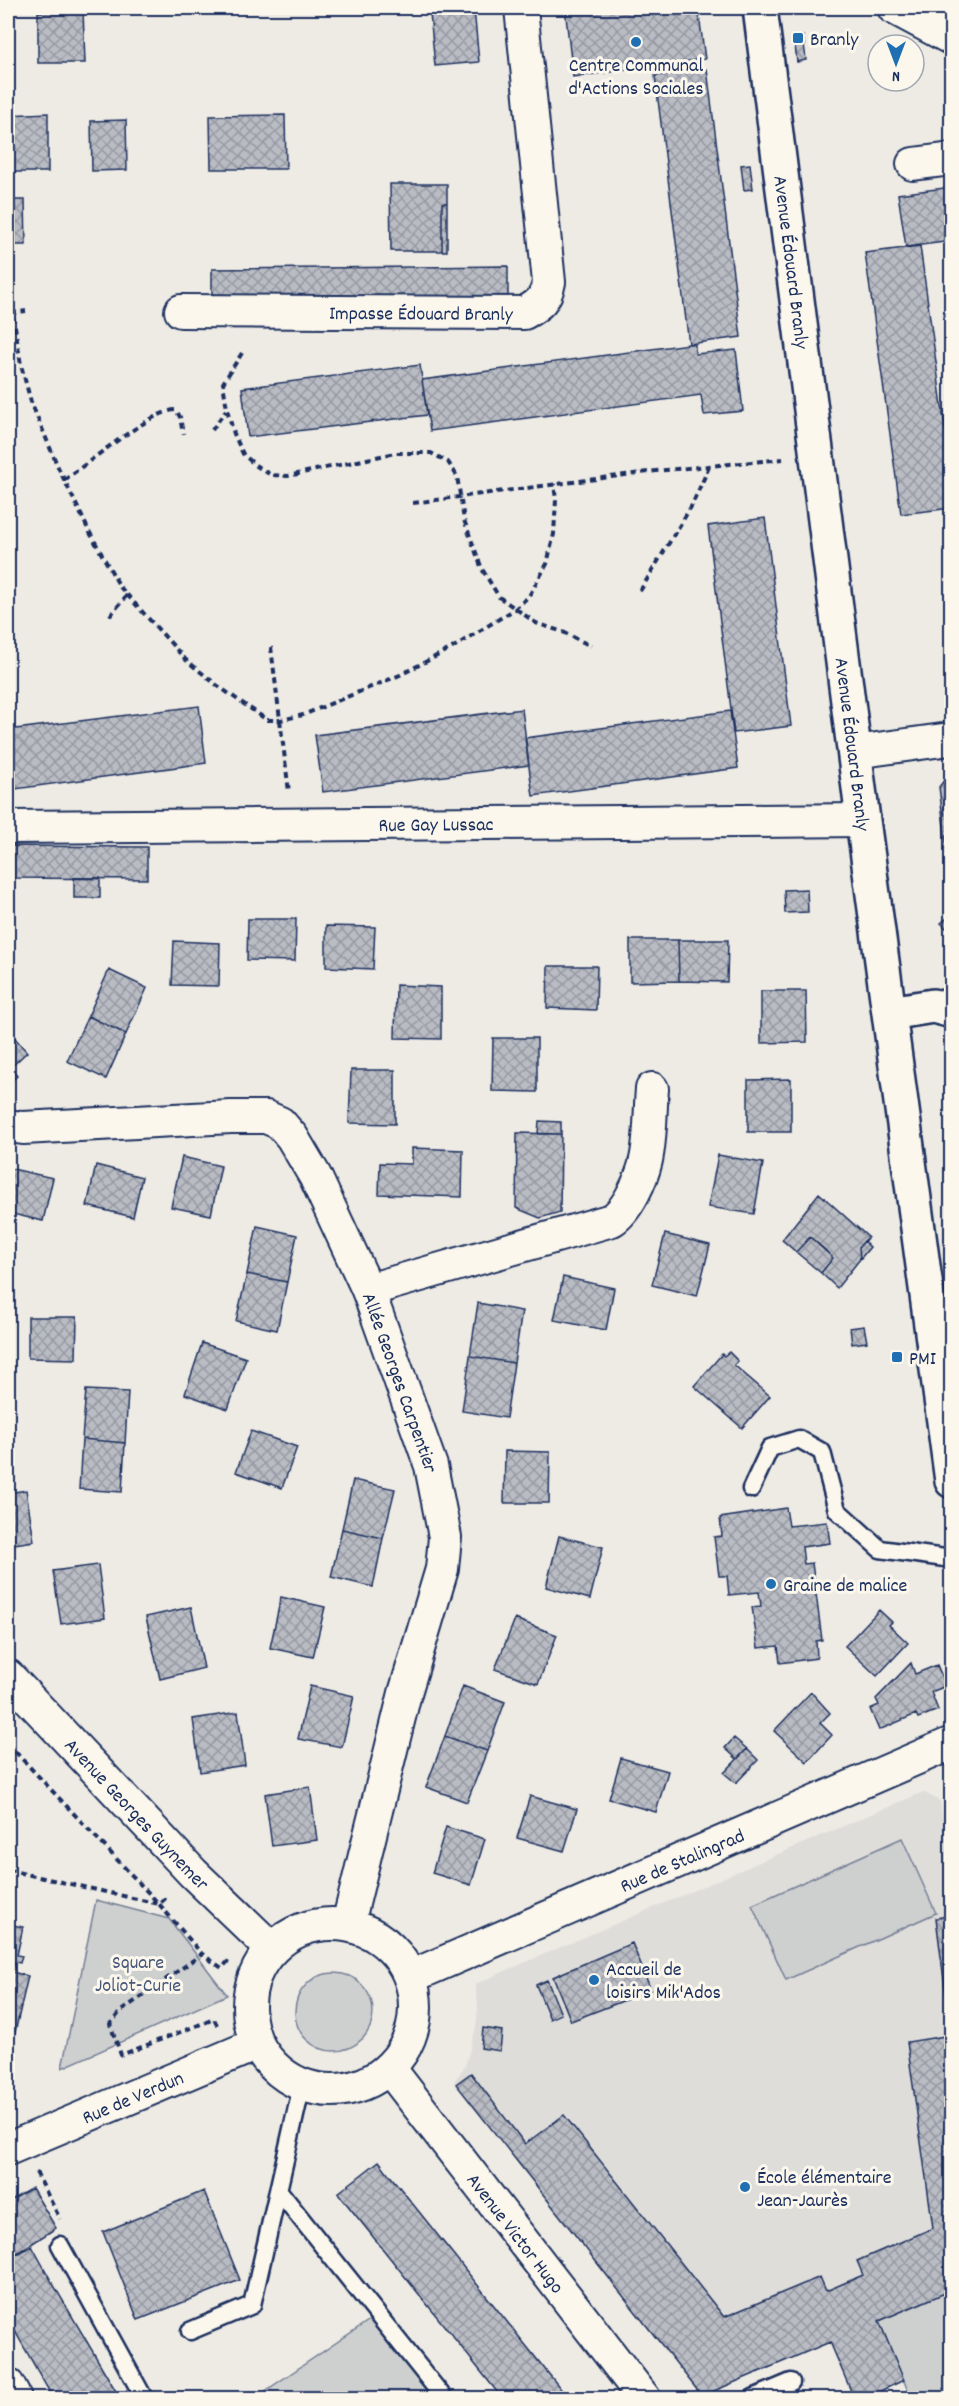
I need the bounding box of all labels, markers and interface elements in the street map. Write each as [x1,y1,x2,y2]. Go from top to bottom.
place label: Branly [810,27,859,55]
marker: Branly [791,31,805,45]
north arrow [866,33,926,93]
marker: Centre Communal d'Actions Sociales [629,35,643,49]
place label: Centre Communal d'Actions Sociales [568,53,704,104]
text: N [892,64,900,87]
street label: Avenue Édouard Branly [764,174,814,352]
street label: Impasse Édouard Branly [329,301,514,330]
street label: Avenue Édouard Branly [826,656,875,834]
street label: Rue Gay Lussac [378,812,494,841]
street label: Allée Georges Carpentier [353,1289,443,1476]
place label: PMI [909,1346,936,1374]
marker: PMI [890,1350,904,1364]
place label: Graine de malice [783,1573,908,1601]
marker: Graine de malice [764,1577,778,1591]
street label: Avenue Georges Guynemer [57,1733,215,1899]
street label: Rue de Stalingrad [616,1823,749,1902]
park label: Square Joliot-Curie [95,1950,181,2001]
place label: Accueil de loisirs Mik'Ados [606,1957,721,2008]
marker: Accueil de loisirs Mik'Ados [587,1973,601,1987]
street label: Rue de Verdun [78,2065,189,2133]
place label: École élémentaire Jean-Jaurès [757,2165,892,2216]
street label: Avenue Victor Hugo [458,2168,569,2301]
marker: École élémentaire Jean-Jaurès [738,2180,752,2194]

